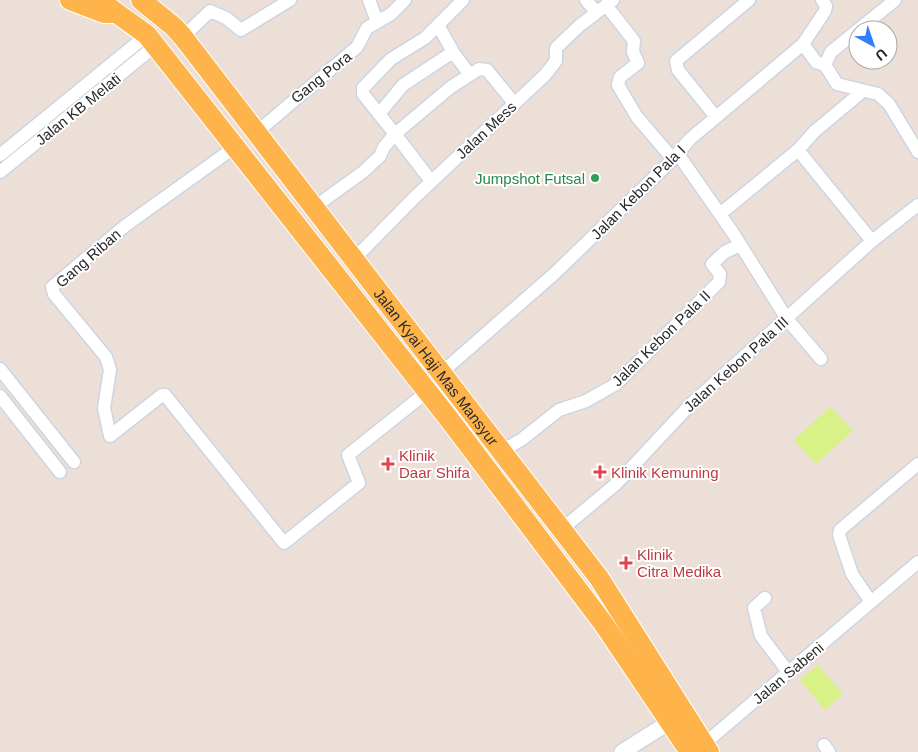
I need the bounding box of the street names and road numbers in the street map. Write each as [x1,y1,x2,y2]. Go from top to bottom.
street label: Gang Pora [287,47,355,106]
street label: Jalan KB Melati [32,70,124,148]
street label: Jalan Mess [452,98,520,162]
street label: Jalan Kebon Pala I [587,141,689,243]
street label: Gang Riban [52,225,124,291]
street label: Jalan Kyai Haji Mas Mansyur [371,285,502,449]
street label: Jalan Kebon Pala II [608,287,714,389]
street label: Jalan Kebon Pala III [680,313,792,415]
street label: Jalan Sabeni [749,639,827,707]

